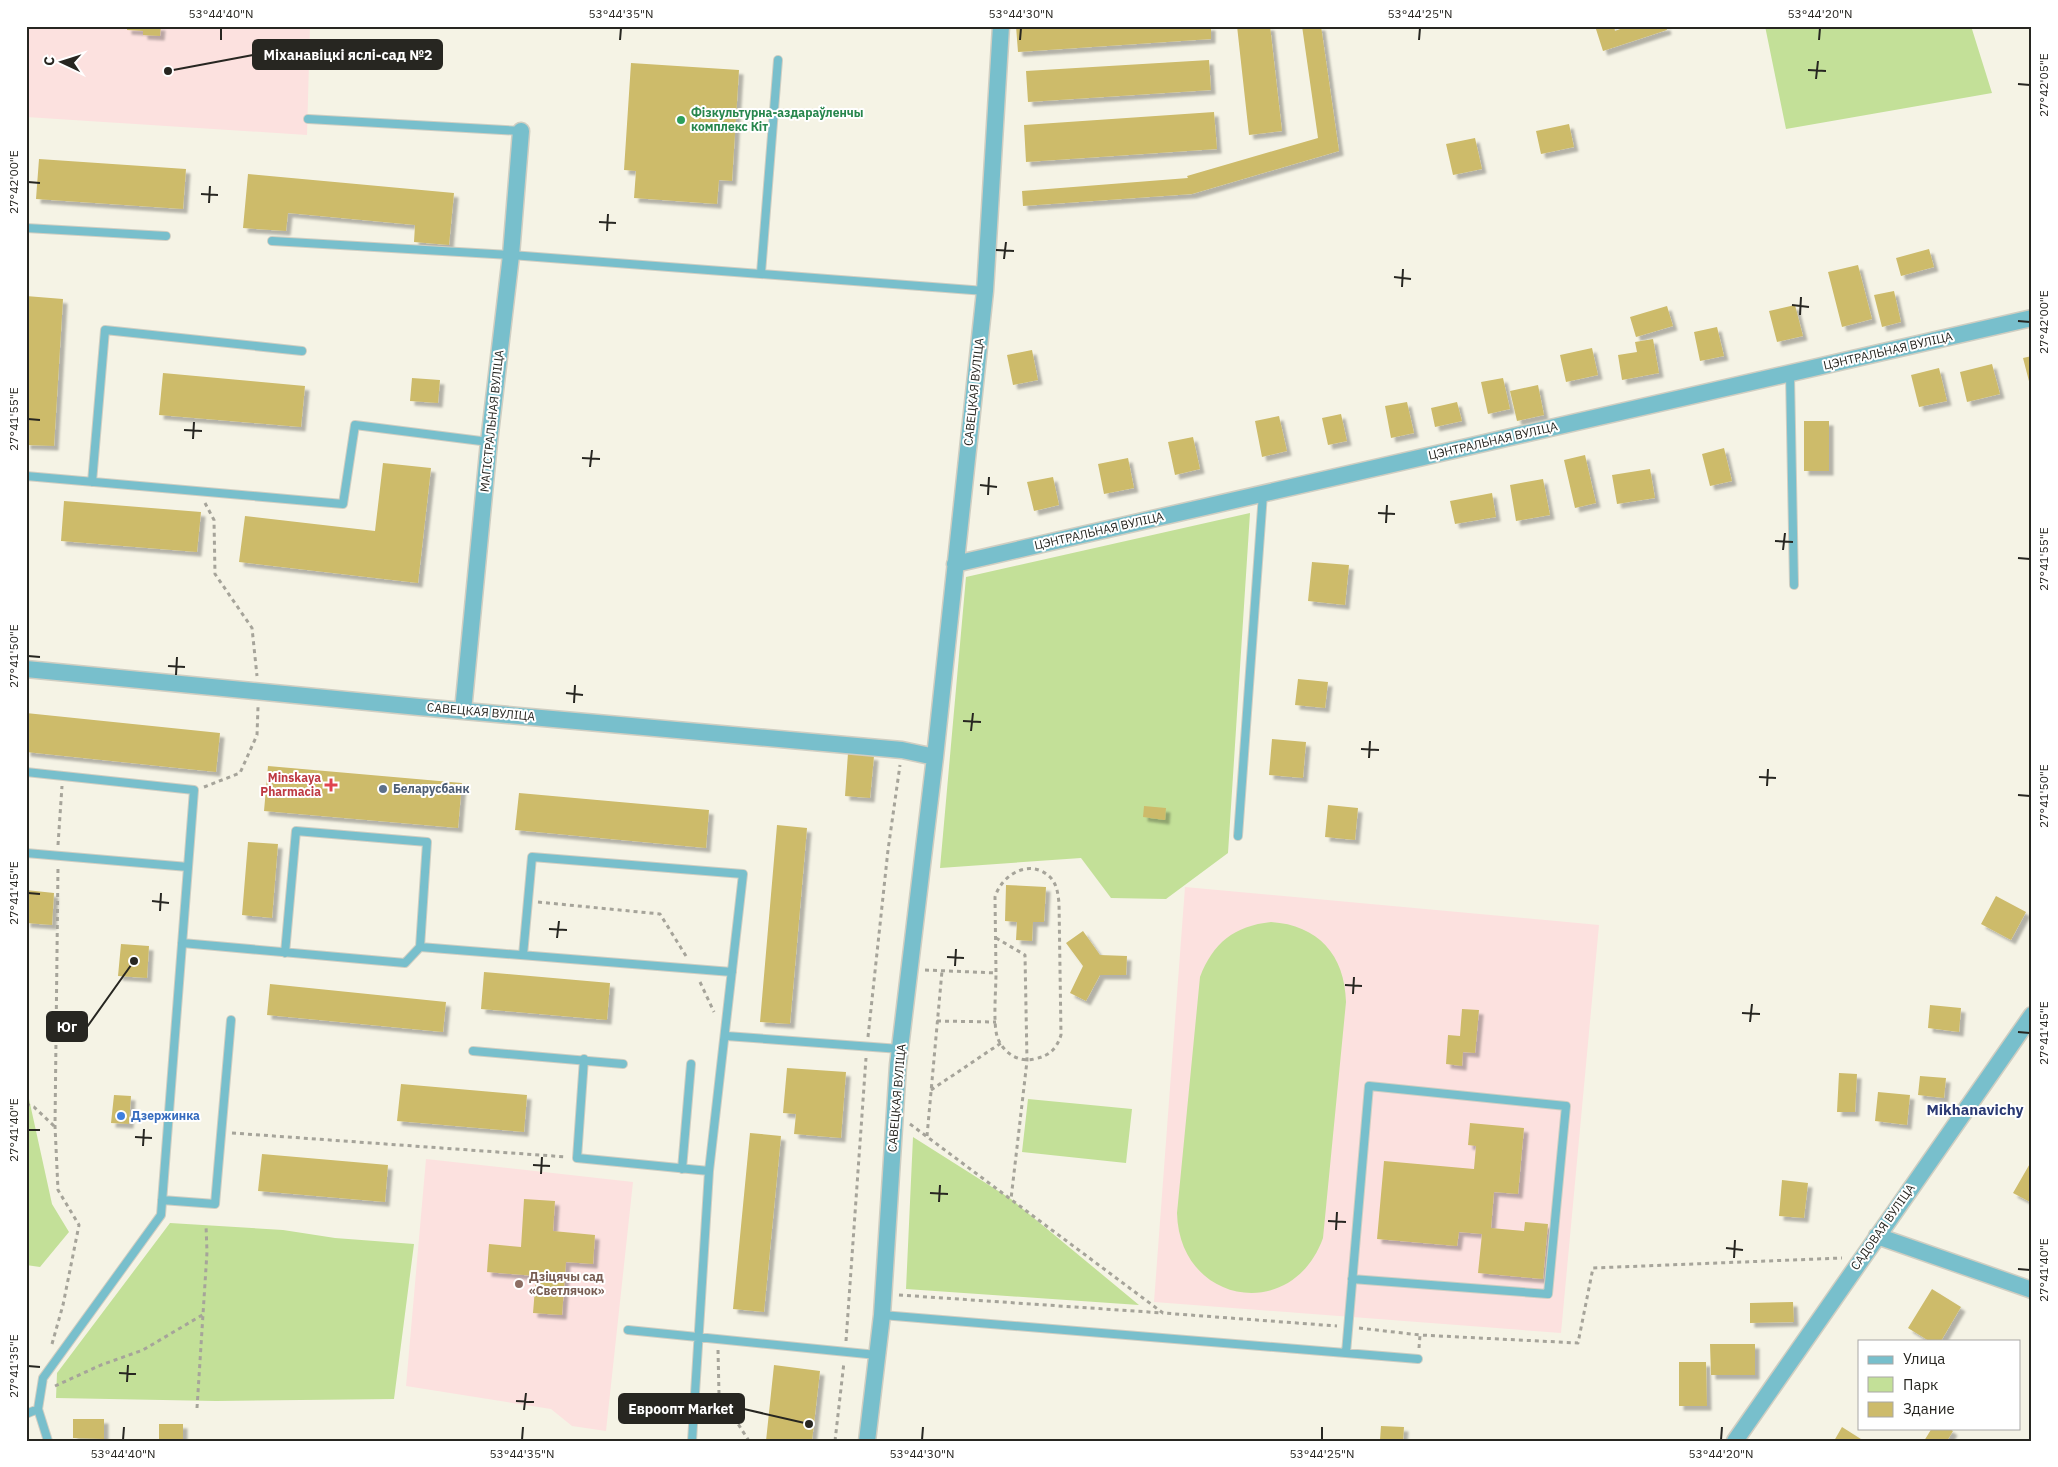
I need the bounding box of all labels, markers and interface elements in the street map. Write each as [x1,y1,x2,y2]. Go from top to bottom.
text: 53°44'40"N [188,6,254,21]
text: 53°44'35"N [588,6,654,21]
text: 53°44'30"N [988,6,1054,21]
text: 53°44'25"N [1387,6,1453,21]
text: 53°44'20"N [1787,6,1853,21]
north arrow [38,38,88,88]
callout: Міханавіцкі яслі-сад №2 [253,40,442,69]
text: Міханавіцкі яслі-сад №2 [263,46,433,64]
text: 27°42'05"E [2036,53,2051,117]
text: С [40,56,58,66]
place label: Фізкультурна-аздараўленчы комплекс Кіт [691,105,863,134]
marker: Фізкультурна-аздараўленчы комплекс Кіт [675,114,687,126]
text: 27°42'00"E [6,150,21,214]
text: 27°42'00"E [2036,290,2051,354]
street label: ЦЭНТРАЛЬНАЯ ВУЛІЦА [1822,328,1954,373]
street label: САВЕЦКАЯ ВУЛІЦА [960,337,987,447]
street label: МАГІСТРАЛЬНАЯ ВУЛІЦА [477,349,506,493]
text: 27°41'55"E [6,387,21,451]
street label: ЦЭНТРАЛЬНАЯ ВУЛІЦА [1427,418,1559,463]
street label: ЦЭНТРАЛЬНАЯ ВУЛІЦА [1033,508,1165,553]
text: 27°41'55"E [2036,527,2051,591]
text: 27°41'50"E [6,624,21,688]
street label: САВЕЦКАЯ ВУЛІЦА [426,699,536,724]
text: 27°41'50"E [2036,764,2051,828]
place label: Minskaya Pharmacia [260,770,321,799]
marker: Minskaya Pharmacia [325,779,337,791]
place label: Беларусбанк [393,781,470,796]
marker: Беларусбанк [377,783,389,795]
text: 27°41'45"E [6,861,21,925]
text: 27°41'45"E [2036,1001,2051,1065]
callout: Юг [47,1012,87,1041]
text: Юг [57,1018,77,1036]
street label: САВЕЦКАЯ ВУЛІЦА [884,1043,909,1153]
text: 27°41'40"E [6,1098,21,1162]
district label: Mikhanavichy [1927,1100,2023,1119]
place label: Дзержинка [131,1108,200,1123]
marker: Дзержинка [115,1110,127,1122]
street label: САДОВАЯ ВУЛІЦА [1847,1180,1918,1273]
text: 27°41'40"E [2036,1238,2051,1302]
place label: Дзіцячы сад «Светлячок» [529,1269,605,1298]
marker: Дзіцячы сад «Светлячок» [513,1278,525,1290]
text: 27°41'35"E [6,1334,21,1398]
legend [1858,1340,2020,1430]
text: Улица [1903,1349,1945,1368]
text: Парк [1903,1375,1938,1394]
callout: Евроопт Market [619,1394,744,1423]
text: Здание [1903,1399,1955,1418]
text: Евроопт Market [628,1400,734,1418]
text: 53°44'40"N [90,1446,156,1461]
text: 53°44'35"N [489,1446,555,1461]
text: 53°44'30"N [889,1446,955,1461]
text: 53°44'25"N [1289,1446,1355,1461]
text: 53°44'20"N [1688,1446,1754,1461]

